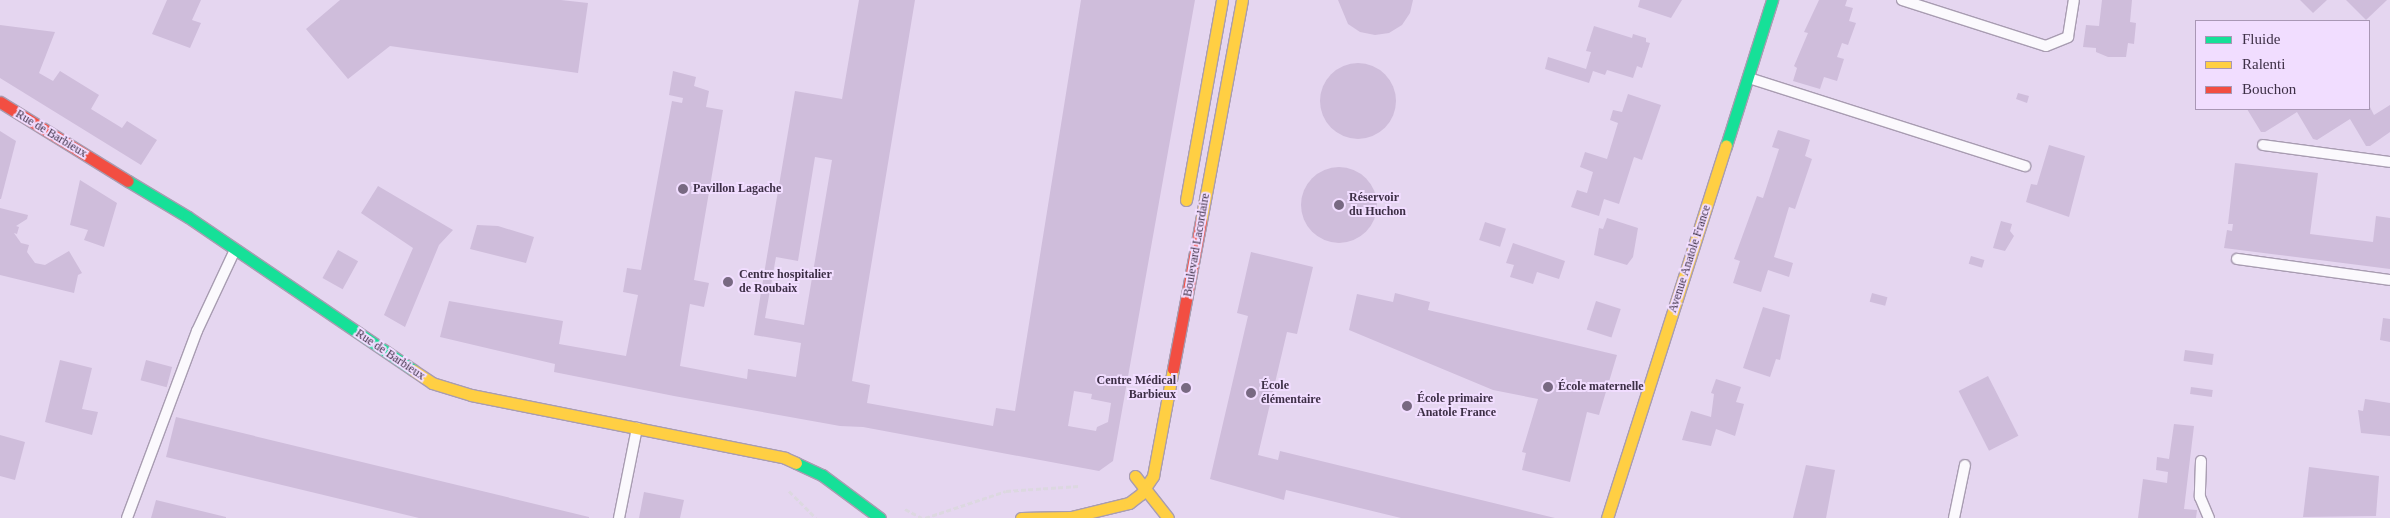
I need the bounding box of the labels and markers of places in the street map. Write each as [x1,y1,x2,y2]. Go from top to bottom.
place label: Pavillon Lagache [693,182,781,196]
marker: Pavillon Lagache [677,183,689,195]
place label: Réservoir du Huchon [1349,191,1406,219]
marker: Réservoir du Huchon [1333,199,1345,211]
place label: Centre hospitalier de Roubaix [739,268,832,296]
marker: Centre hospitalier de Roubaix [721,275,735,289]
place label: Centre Médical Barbieux [1097,374,1176,402]
place label: École élémentaire [1261,379,1321,407]
place label: École maternelle [1558,380,1644,394]
marker: École maternelle [1542,381,1554,393]
marker: Centre Médical Barbieux [1180,382,1192,394]
marker: École élémentaire [1245,387,1257,399]
place label: École primaire Anatole France [1417,392,1496,420]
marker: École primaire Anatole France [1401,400,1413,412]

